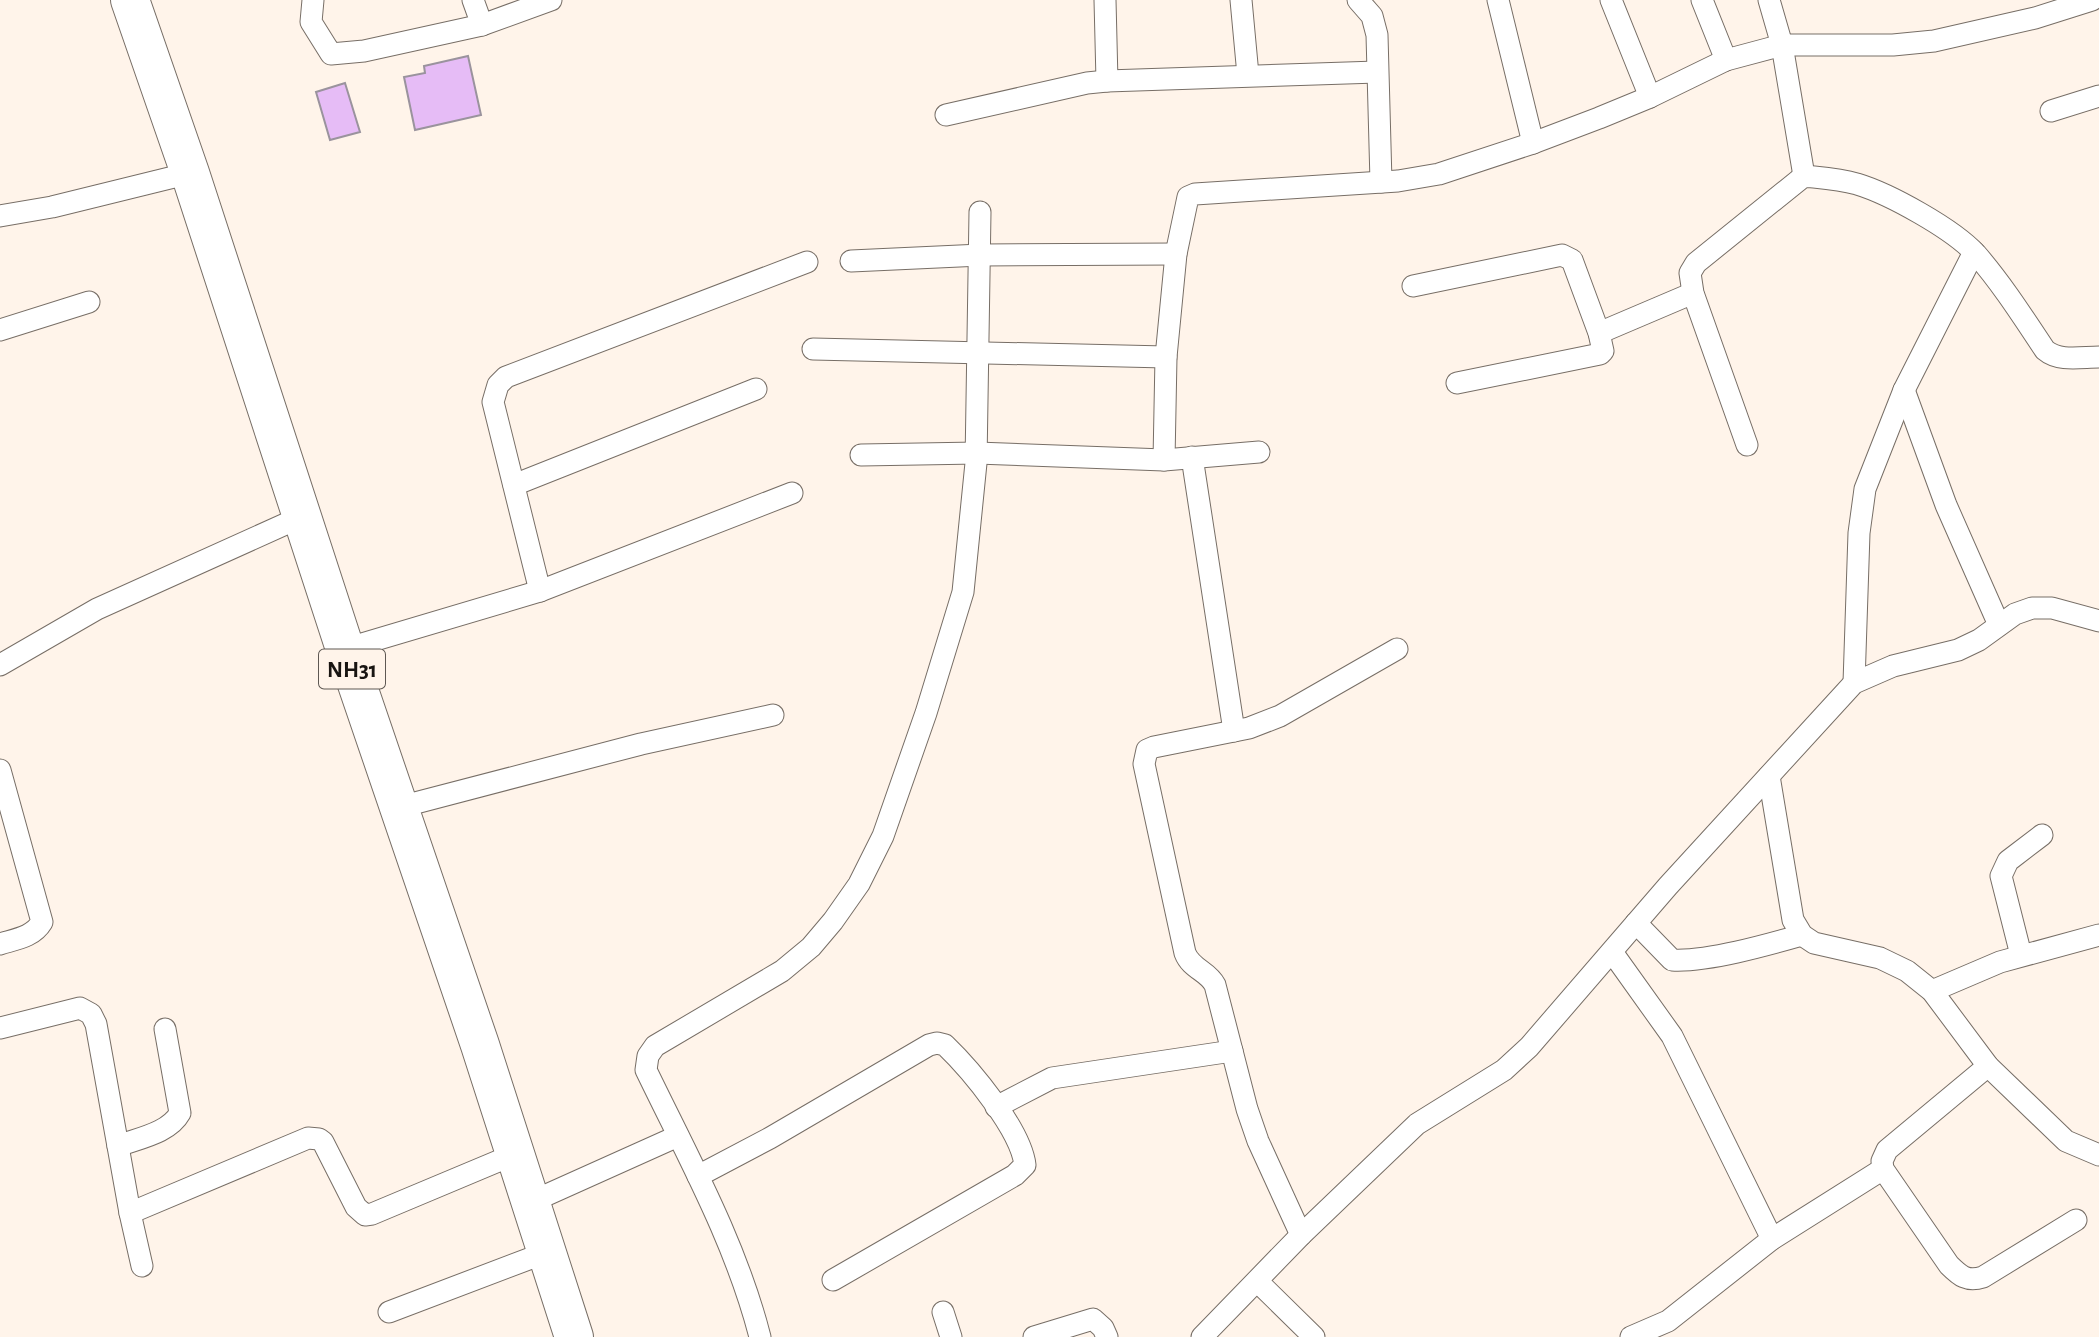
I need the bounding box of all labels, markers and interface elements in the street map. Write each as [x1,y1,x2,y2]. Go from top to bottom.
road number: NH31 [319,650,385,688]

